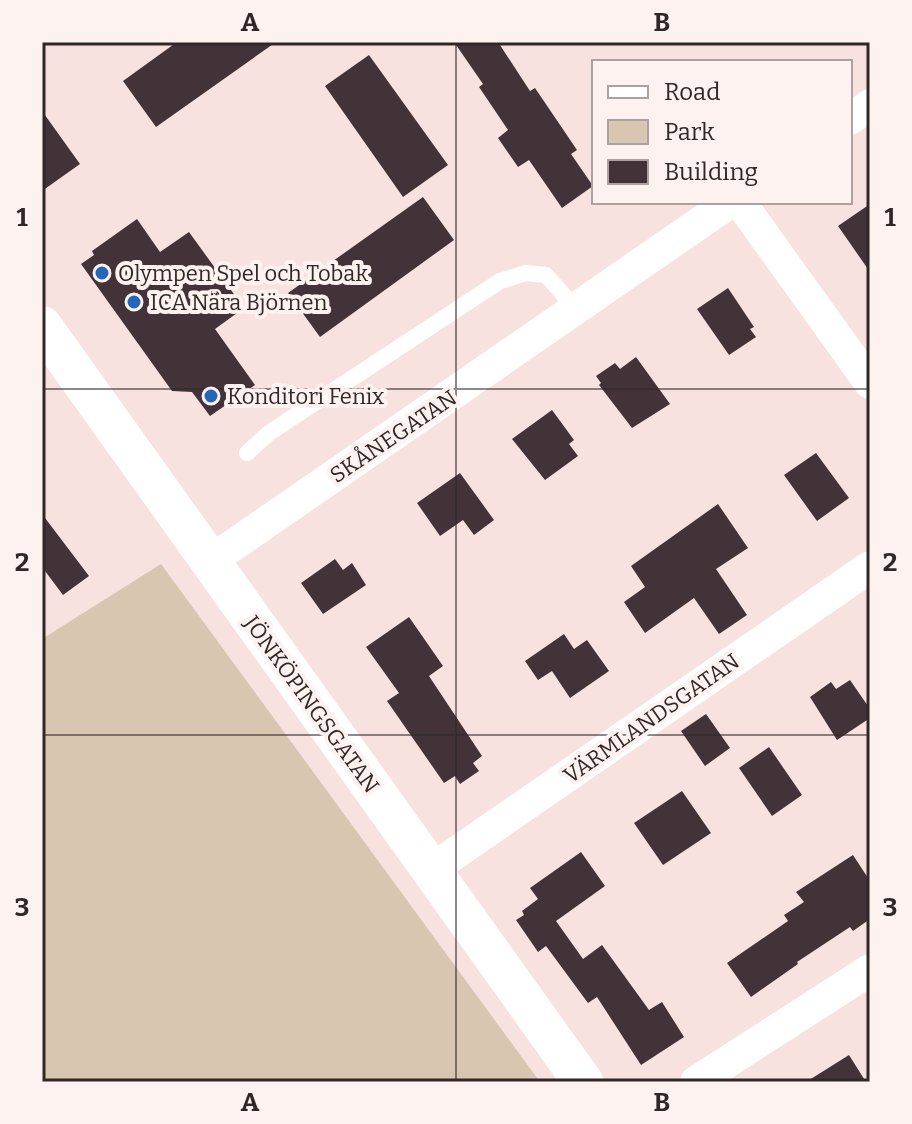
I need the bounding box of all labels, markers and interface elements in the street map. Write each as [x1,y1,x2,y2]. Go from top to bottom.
text: A [241,7,260,38]
text: B [654,7,670,38]
legend [592,60,852,204]
text: Road [664,78,720,106]
text: Park [664,118,715,146]
text: Building [664,158,758,186]
text: 1 [16,202,28,233]
text: 1 [884,202,896,233]
place label: Olympen Spel och Tobak [118,260,368,287]
marker: Olympen Spel och Tobak [93,264,111,282]
place label: ICA Nära Björnen [150,289,328,316]
marker: ICA Nära Björnen [125,293,143,311]
place label: Konditori Fenix [227,383,384,410]
street label: SKÅNEGATAN [325,384,462,489]
marker: Konditori Fenix [202,387,220,405]
text: 2 [15,547,29,578]
text: 2 [883,547,897,578]
street label: JÖNKÖPINGSGATAN [238,610,385,798]
street label: VÄRMLANDSGATAN [558,648,744,789]
text: 3 [15,892,29,923]
text: 3 [883,892,897,923]
text: A [241,1087,260,1118]
text: B [654,1087,670,1118]

